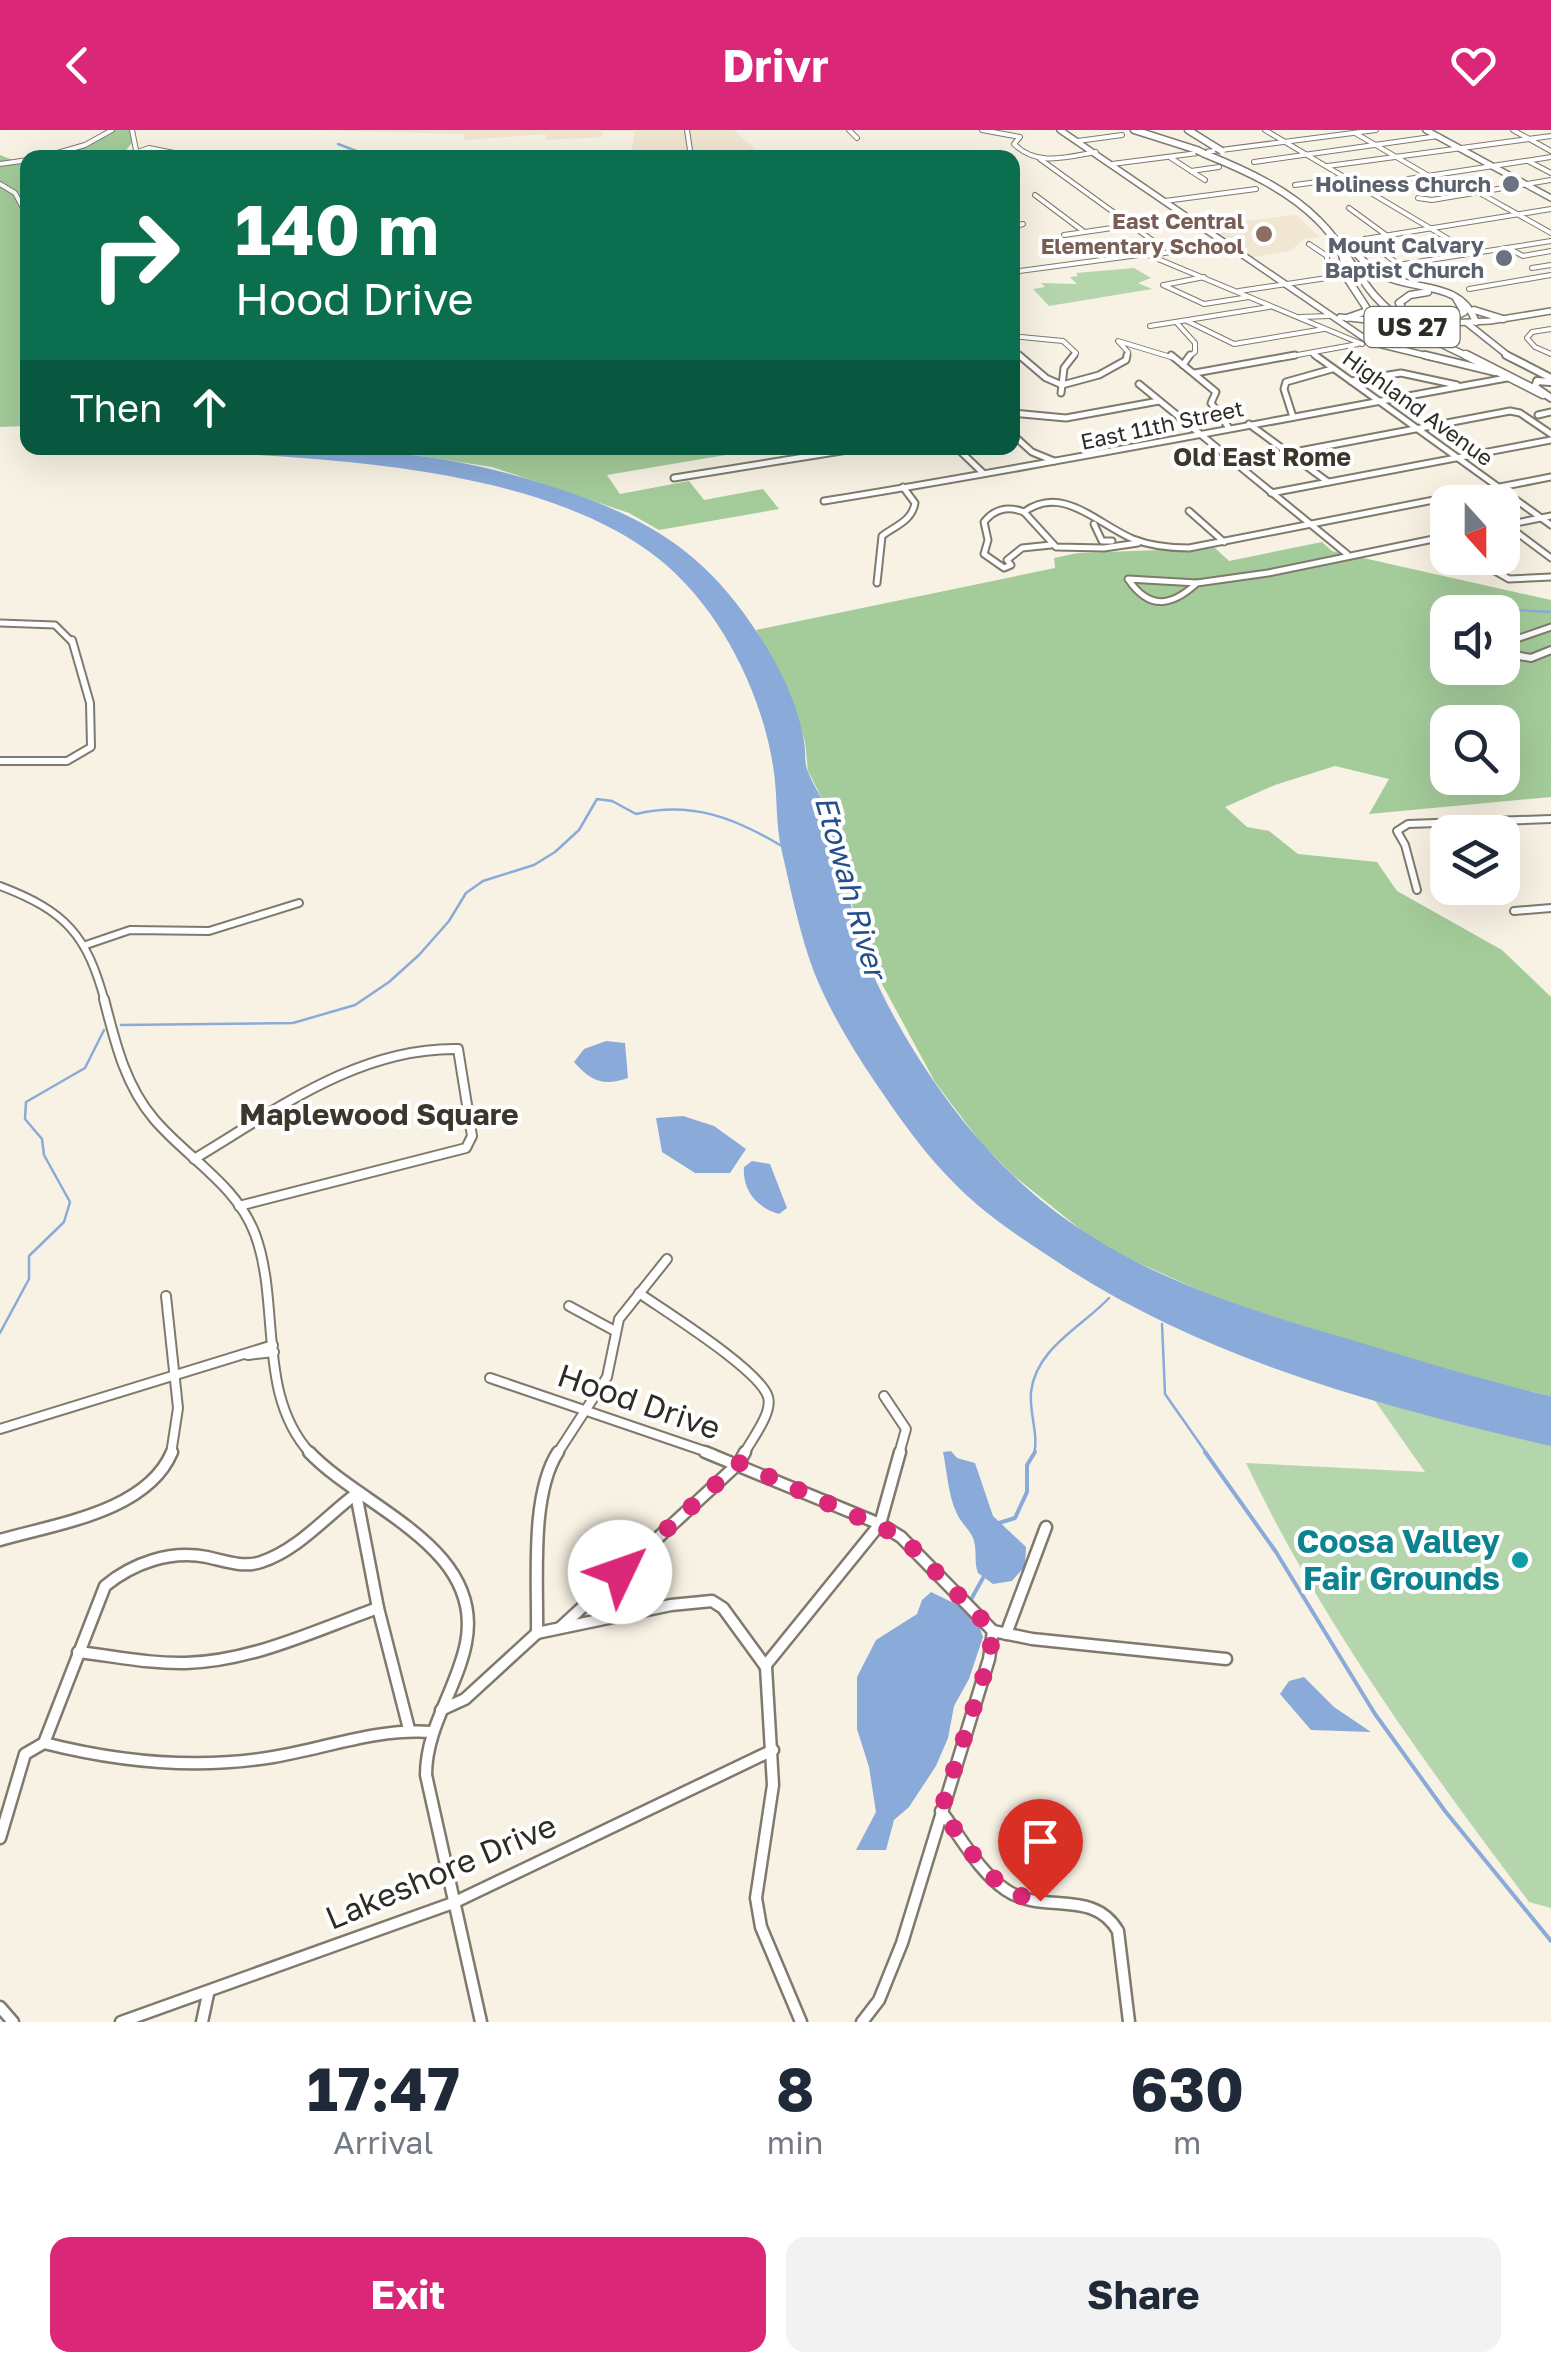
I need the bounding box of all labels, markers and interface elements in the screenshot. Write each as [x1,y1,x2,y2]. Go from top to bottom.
icon: back [50,38,105,93]
text: Drivr [722,38,829,92]
icon: heart [1446,38,1501,93]
place label: Holiness Church [1315,170,1491,197]
marker: Holiness Church [1500,173,1522,195]
text: 140 m [235,186,439,270]
icon: right [70,190,200,320]
place label: East Central Elementary School [1041,207,1244,259]
marker: East Central Elementary School [1253,223,1275,245]
place label: Mount Calvary Baptist Church [1325,231,1484,283]
marker: Mount Calvary Baptist Church [1493,247,1515,269]
text: Hood Drive [235,271,474,325]
road number: US 27 [1364,307,1460,347]
street label: Highland Avenue [1338,344,1499,471]
icon: ahead [182,380,237,435]
text: Then [70,385,162,430]
street label: East 11th Street [1078,394,1246,455]
district label: Old East Rome [1173,441,1351,472]
north arrow [1430,485,1520,575]
map controls [1430,485,1520,905]
button: sound [1430,595,1520,685]
button: search [1430,705,1520,795]
water label: Etowah River [808,791,895,986]
button: layers [1430,815,1520,905]
district label: Maplewood Square [239,1096,519,1132]
street label: Hood Drive [553,1355,726,1447]
position arrow [568,1520,672,1624]
place label: Coosa Valley Fair Grounds [1296,1522,1500,1597]
marker: Coosa Valley Fair Grounds [1509,1549,1531,1571]
pin [998,1799,1083,1902]
street label: Lakeshore Drive [320,1805,561,1937]
icon: arrive [1013,1814,1068,1869]
text: 17:47 [307,2052,460,2124]
text: 8 [776,2052,814,2124]
text: 630 [1130,2052,1244,2124]
text: Arrival [333,2123,434,2161]
text: min [767,2123,823,2161]
text: m [1173,2123,1201,2161]
button: Exit [50,2237,766,2352]
button: Share [786,2237,1501,2352]

